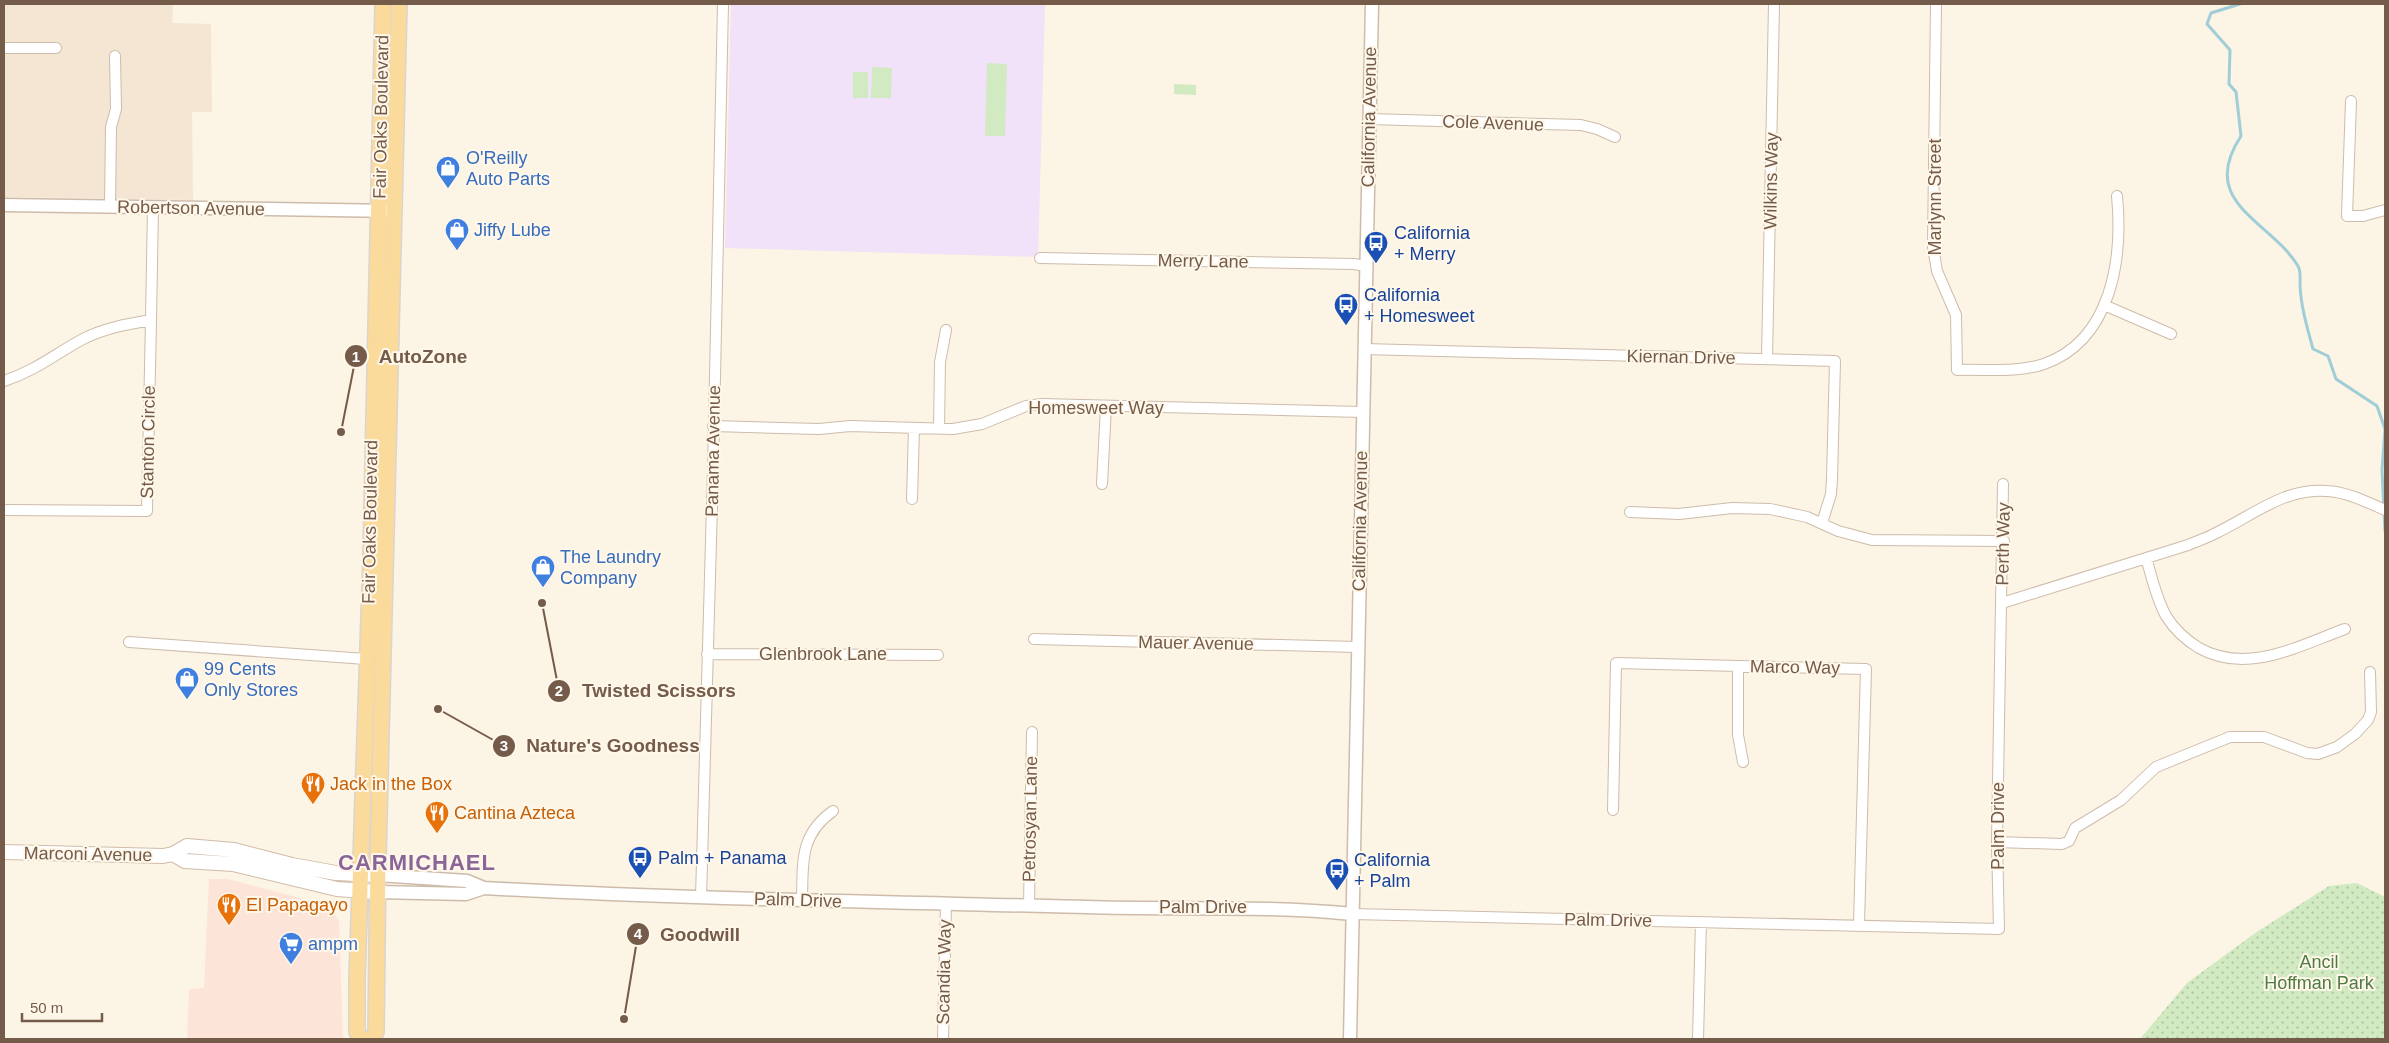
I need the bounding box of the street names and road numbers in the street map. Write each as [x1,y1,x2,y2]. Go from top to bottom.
street label: Fair Oaks Boulevard [370,35,392,199]
street label: California Avenue [1358,46,1380,188]
street label: Cole Avenue [1442,111,1544,135]
street label: Wilkins Way [1760,132,1782,230]
street label: Marlynn Street [1925,138,1945,256]
street label: Robertson Avenue [117,197,265,219]
street label: Merry Lane [1157,250,1249,272]
street label: Kiernan Drive [1626,346,1736,368]
street label: Stanton Circle [137,385,159,499]
street label: Panama Avenue [702,385,724,517]
street label: Homesweet Way [1028,398,1164,418]
street label: Fair Oaks Boulevard [359,440,381,604]
street label: California Avenue [1349,450,1371,592]
street label: Perth Way [1992,502,2014,586]
street label: Mauer Avenue [1138,632,1254,654]
street label: Glenbrook Lane [759,644,887,664]
street label: Marco Way [1750,656,1840,678]
street label: Petrosyan Lane [1019,756,1041,882]
street label: Palm Drive [1988,782,2008,870]
street label: Marconi Avenue [23,843,153,865]
street label: Palm Drive [754,888,842,912]
street label: Palm Drive [1159,897,1247,917]
street label: Palm Drive [1564,909,1652,931]
street label: Scandia Way [933,919,955,1025]

